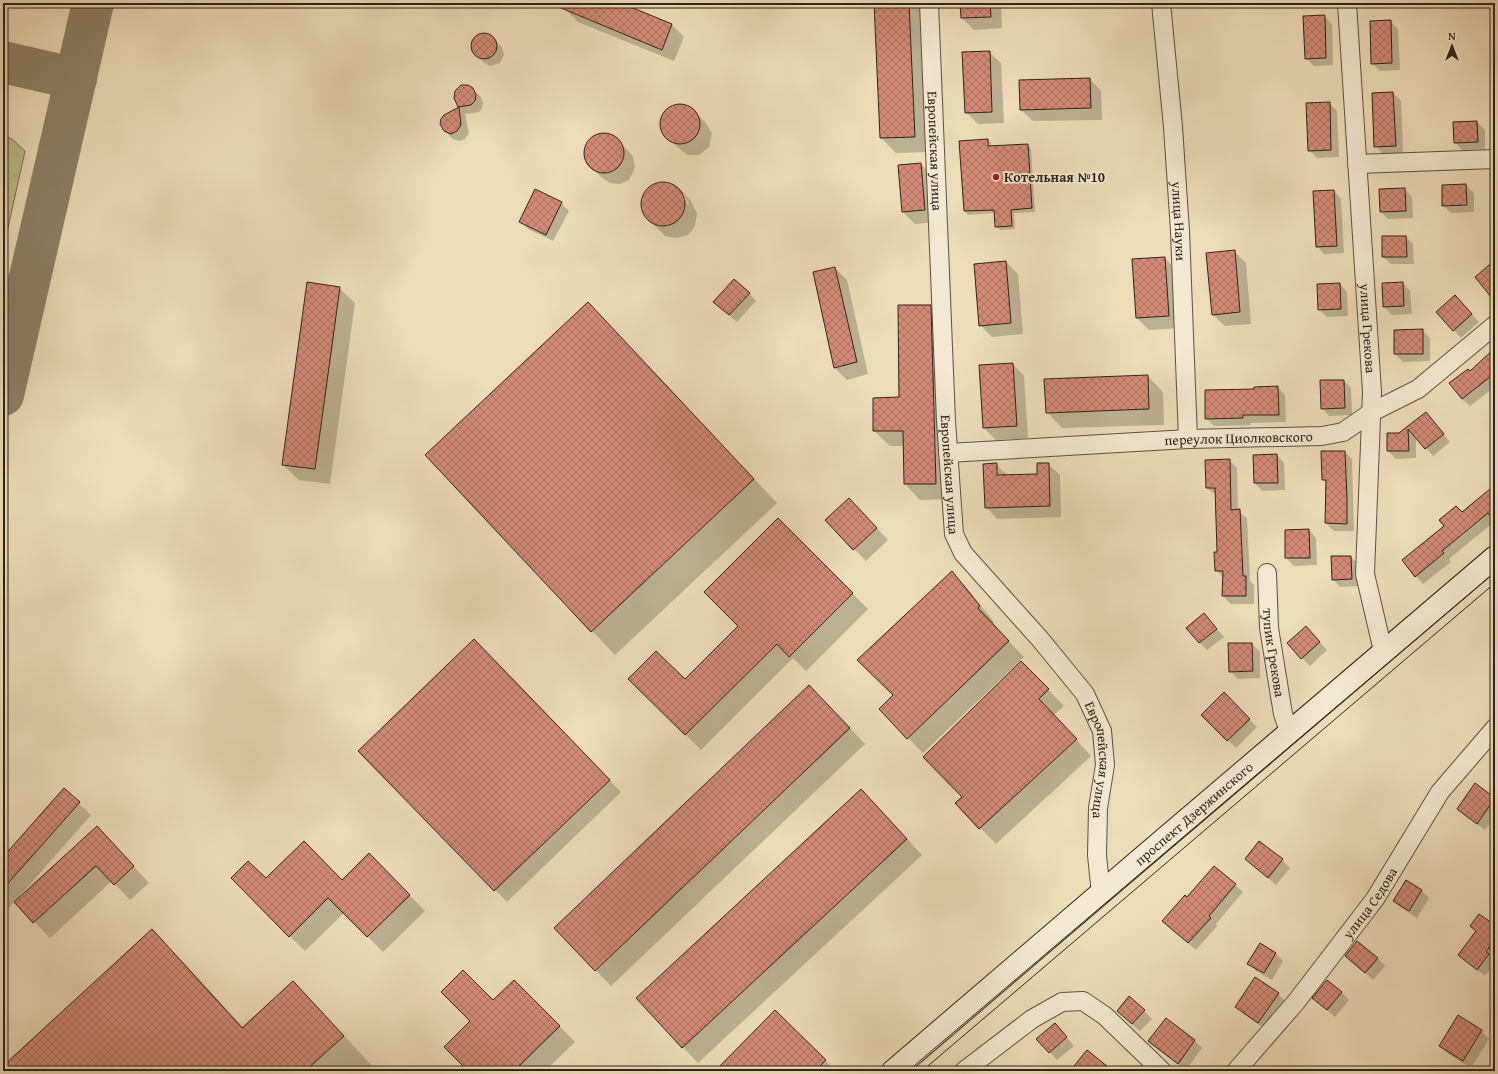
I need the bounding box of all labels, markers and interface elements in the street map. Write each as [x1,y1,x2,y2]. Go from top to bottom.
north arrow [1432,26,1472,66]
text: N [1448,28,1456,44]
street label: Европейская улица [923,91,947,211]
place label: Котельная №10 [1004,167,1105,187]
marker: Котельная №10 [991,172,1001,182]
street label: улица Науки [1167,180,1191,261]
street label: улица Грекова [1355,282,1381,374]
street label: Европейская улица [936,414,964,535]
street label: переулок Циолковского [1164,426,1313,450]
street label: тупик Грекова [1258,608,1290,699]
street label: Европейская улица [1080,698,1115,819]
street label: проспект Дзержинского [1130,757,1257,870]
street label: улица Седова [1337,863,1402,944]

